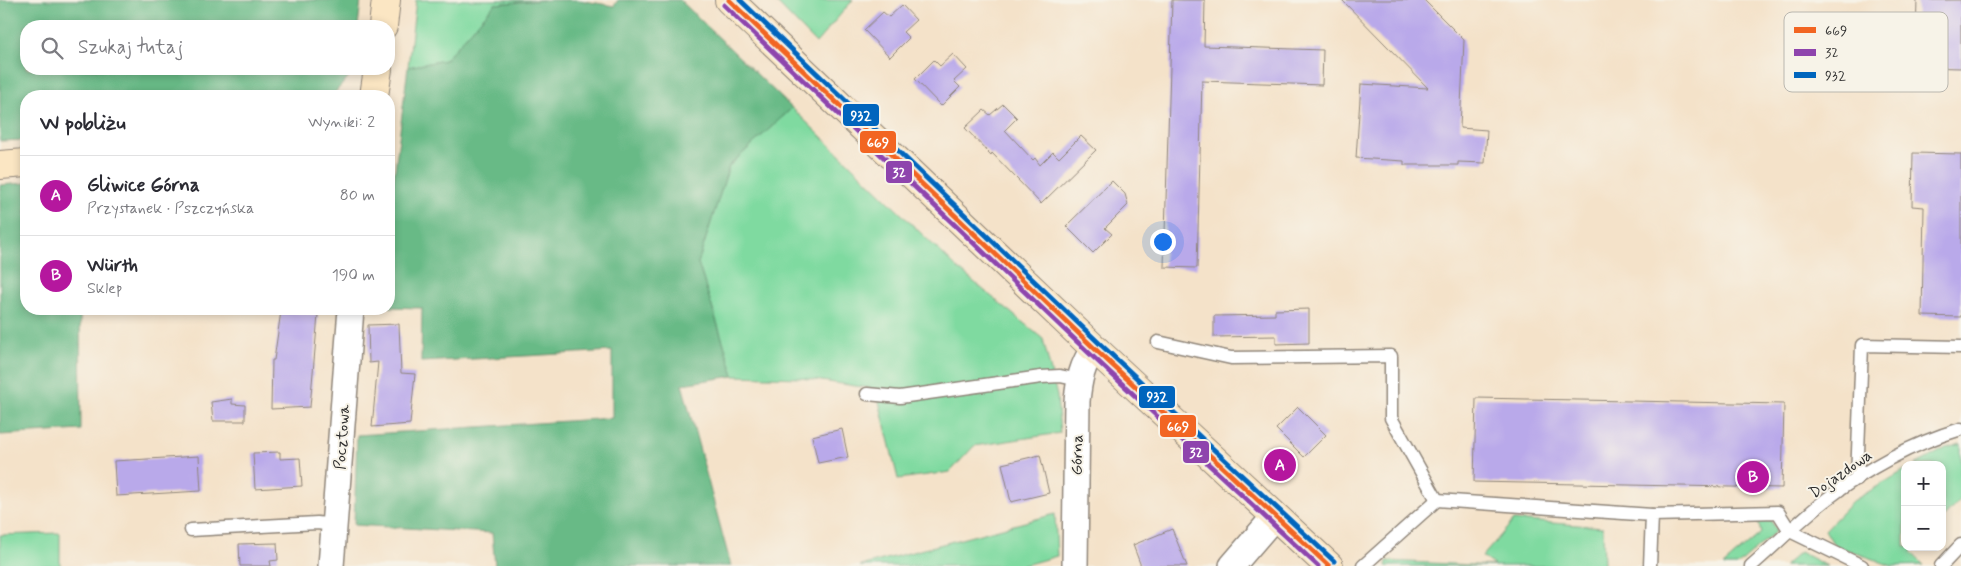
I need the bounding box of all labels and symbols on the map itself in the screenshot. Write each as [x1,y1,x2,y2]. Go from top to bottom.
legend [1784,12,1948,92]
text: 669 [1825,22,1847,40]
text: 32 [1825,44,1839,62]
text: 932 [1825,67,1846,85]
line badge: 932 [842,103,880,127]
text: 932 [850,107,872,125]
line badge: 669 [859,130,897,154]
text: 669 [867,134,889,152]
line badge: 32 [885,160,913,184]
text: 32 [892,164,906,182]
your location [1150,229,1176,255]
line badge: 932 [1138,385,1176,409]
text: 932 [1146,388,1168,406]
street label: Pocztowa [330,404,355,470]
line badge: 669 [1159,414,1197,438]
text: 669 [1167,418,1189,436]
street label: Górna [1067,434,1088,476]
line badge: 32 [1182,440,1210,464]
text: 32 [1189,444,1203,462]
street label: Dojazdowa [1805,445,1876,504]
pin: A [1264,446,1296,484]
pin: B [1737,458,1769,496]

